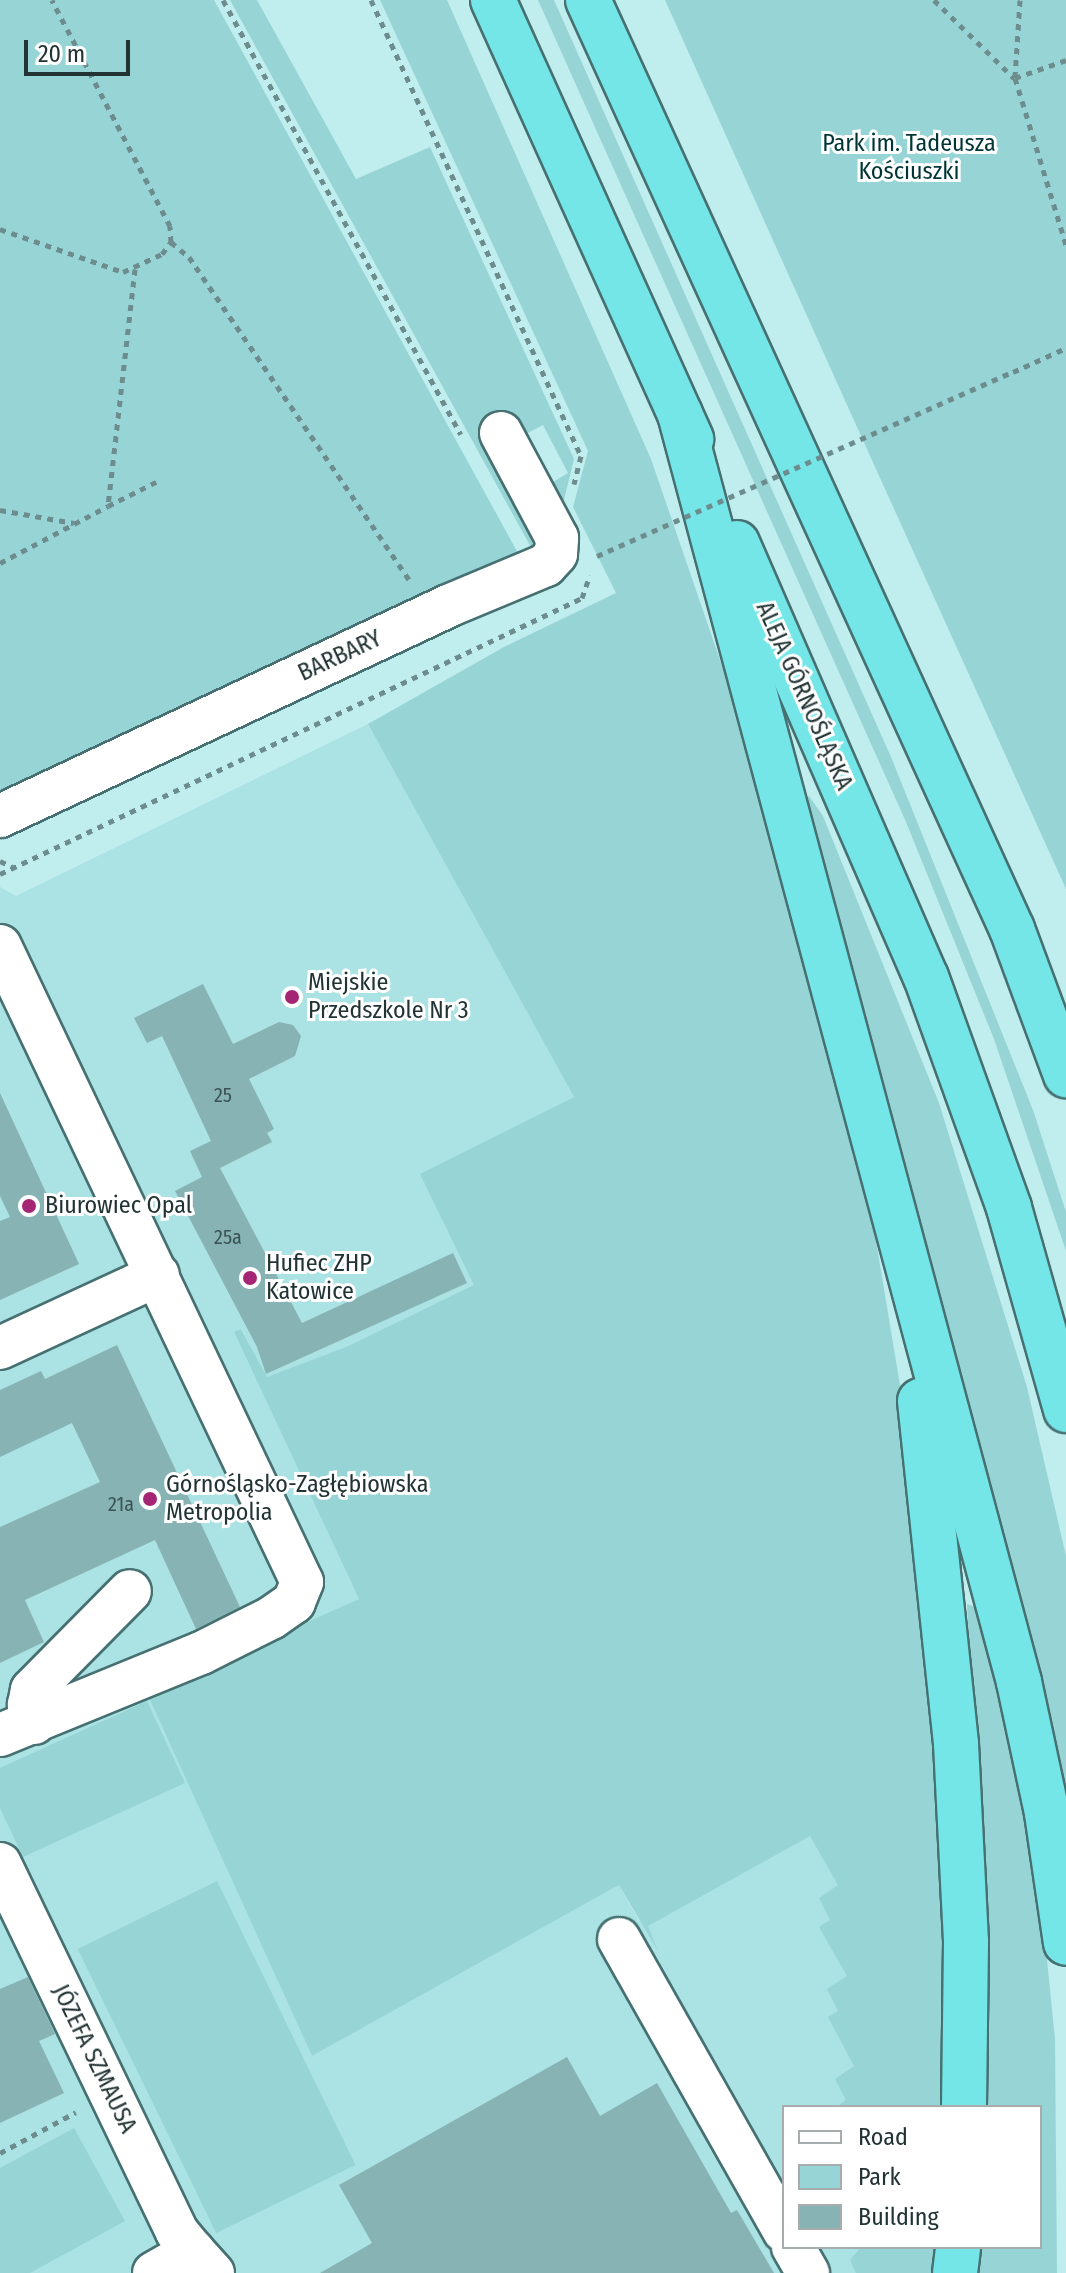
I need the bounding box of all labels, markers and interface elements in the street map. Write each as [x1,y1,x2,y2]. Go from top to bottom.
scale bar [28,24,134,74]
text: 20 m [38,40,85,68]
park label: Park im. Tadeusza Kościuszki [822,130,996,186]
street label: ALEJA GÓRNOŚLĄSKA [750,597,858,795]
street label: BARBARY [294,624,386,688]
place label: Miejskie Przedszkole Nr 3 [308,969,469,1025]
marker: Miejskie Przedszkole Nr 3 [283,988,301,1006]
house number: 25 [214,1083,232,1107]
place label: Biurowiec Opal [45,1192,192,1220]
marker: Biurowiec Opal [20,1197,38,1215]
house number: 25a [214,1225,242,1249]
place label: Hufiec ZHP Katowice [266,1250,372,1306]
marker: Hufiec ZHP Katowice [241,1269,259,1287]
place label: Górnośląsko-Zagłębiowska Metropolia [166,1471,428,1527]
marker: Górnośląsko-Zagłębiowska Metropolia [141,1490,159,1508]
house number: 21a [108,1492,134,1516]
street label: JÓZEFA SZMAUSA [46,1980,142,2138]
legend [782,2105,1042,2249]
text: Road [858,2123,908,2151]
text: Park [858,2163,901,2191]
text: Building [858,2203,939,2231]

